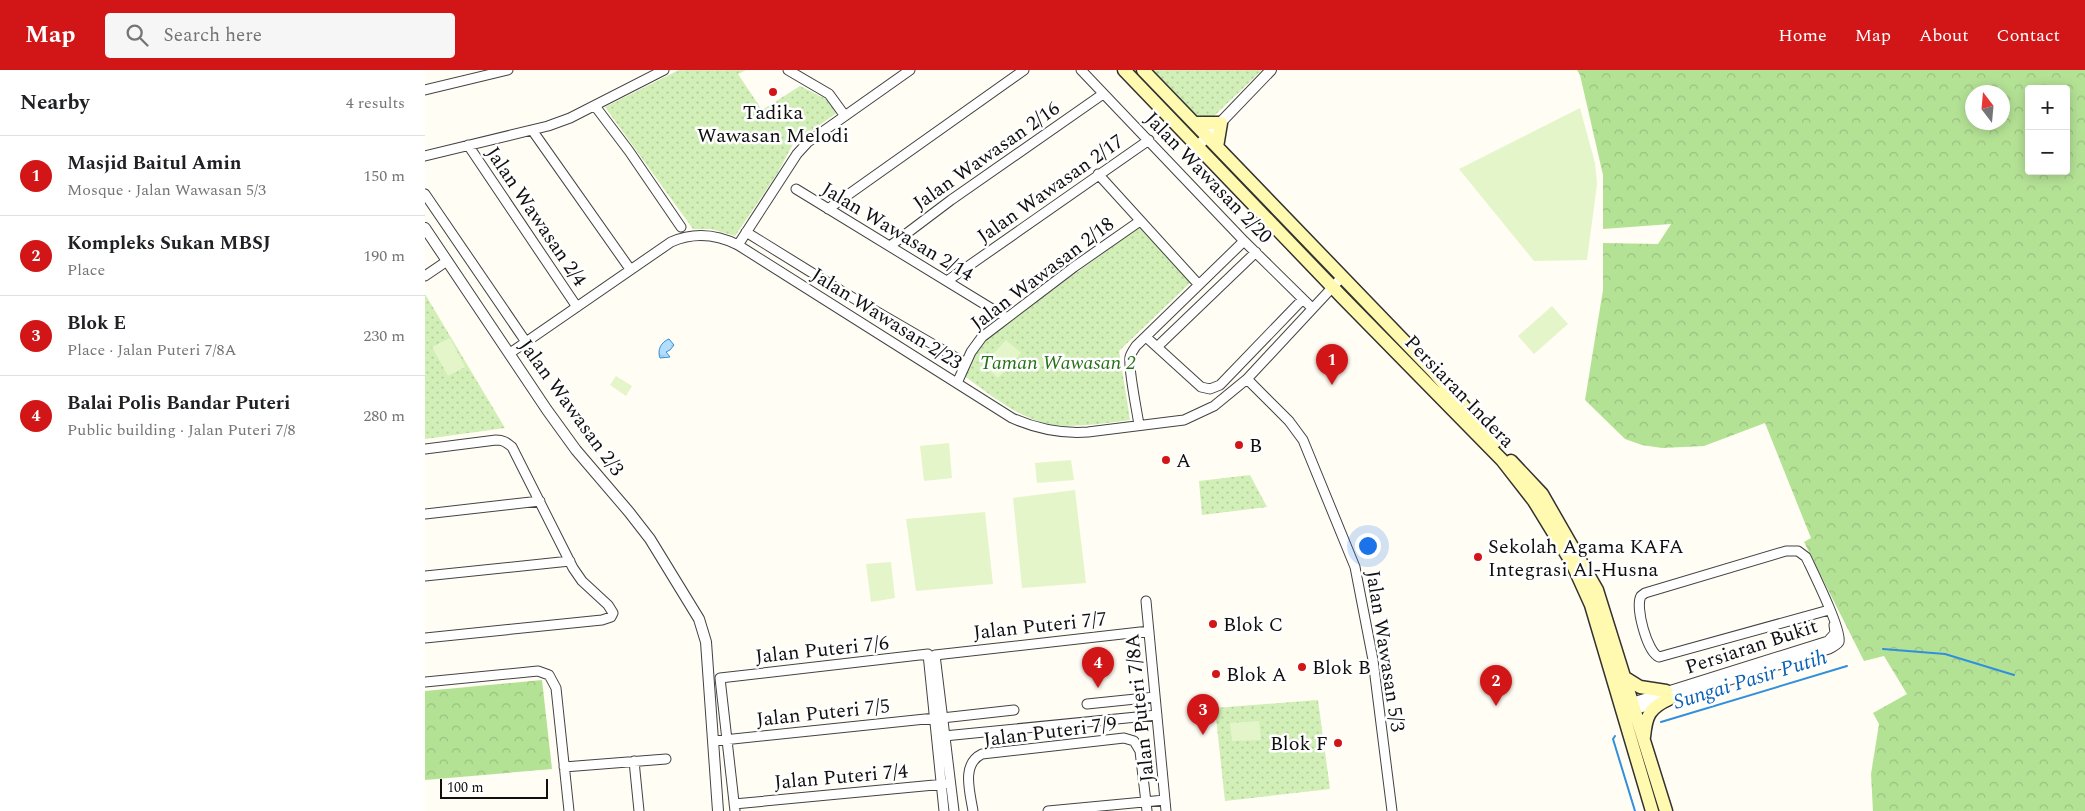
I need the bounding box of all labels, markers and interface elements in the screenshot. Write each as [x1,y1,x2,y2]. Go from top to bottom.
search box [105,13,455,58]
text: Map [25,17,75,53]
icon: search [123,21,151,49]
text: Search here [163,21,262,50]
text: Home [1778,22,1827,49]
text: Map [1855,22,1891,49]
text: About [1919,22,1969,49]
text: Contact [1997,22,2060,49]
north arrow [1965,85,2010,130]
map controls [2025,85,2070,175]
button: + [2025,85,2070,130]
marker: Tadika Wawasan Melodi [767,86,779,98]
text: Nearby [20,87,90,119]
text: 4 results [346,91,405,115]
street label: Jalan Wawasan 2/16 [907,94,1066,218]
place label: Tadika Wawasan Melodi [697,98,849,151]
street label: Jalan Wawasan 2/20 [1137,105,1279,250]
street label: Jalan Wawasan 2/17 [971,127,1130,251]
button: − [2025,130,2070,175]
street label: Jalan Wawasan 2/4 [478,141,594,293]
text: Masjid Baitul Amin [67,149,242,178]
text: 1 [32,164,40,188]
text: 150 m [363,164,405,188]
street label: Jalan Wawasan 2/14 [816,174,979,289]
text: Mosque · Jalan Wawasan 5/3 [67,178,266,202]
street label: Jalan Wawasan 2/18 [964,210,1121,338]
text: Kompleks Sukan MBSJ [67,229,271,258]
text: 2 [32,244,40,268]
text: 190 m [363,244,405,268]
text: Place [67,258,105,282]
street label: Jalan Wawasan 2/23 [805,260,968,377]
text: Blok E [67,309,126,338]
text: 3 [32,324,40,348]
text: 230 m [363,324,405,348]
street label: Persiaran Indera [1397,328,1521,455]
street label: Jalan Wawasan 2/3 [511,333,631,482]
text: Place · Jalan Puteri 7/8A [67,338,236,362]
pin: 1 [1316,344,1348,385]
park label: Taman Wawasan 2 [980,348,1136,378]
text: Balai Polis Bandar Puteri [67,389,290,418]
text: 4 [32,404,40,428]
text: 280 m [363,404,405,428]
text: Public building · Jalan Puteri 7/8 [67,418,295,442]
place label: B [1249,431,1262,461]
marker: B [1233,439,1245,451]
place label: A [1176,446,1191,476]
marker: A [1160,454,1172,466]
place label: Sekolah Agama KAFA Integrasi Al-Husna [1488,532,1684,585]
your location [1355,533,1381,559]
marker: Sekolah Agama KAFA Integrasi Al-Husna [1472,551,1484,563]
street label: Jalan Wawasan 5/3 [1357,568,1413,734]
street label: Jalan Puteri 7/7 [972,604,1108,648]
place label: Blok C [1223,610,1283,640]
street label: Persiaran Bukit [1681,611,1821,682]
marker: Blok C [1207,618,1219,630]
street label: Jalan Puteri 7/6 [754,628,890,672]
street label: Jalan Puteri 7/8A [1117,632,1163,784]
water label: Sungai Pasir Putih [1670,641,1831,718]
pin: 4 [1082,647,1114,688]
place label: Blok B [1312,653,1371,683]
place label: Blok A [1226,660,1287,690]
marker: Blok B [1296,661,1308,673]
pin: 2 [1480,665,1512,706]
marker: Blok A [1210,668,1222,680]
street label: Jalan Puteri 7/5 [755,691,891,735]
pin: 3 [1187,694,1219,735]
street label: Jalan Puteri 7/9 [982,709,1119,755]
place label: Blok F [1270,729,1328,759]
marker: Blok F [1332,737,1344,749]
street label: Jalan Puteri 7/4 [773,756,909,798]
scale bar [440,776,547,799]
text: 100 m [447,777,484,798]

